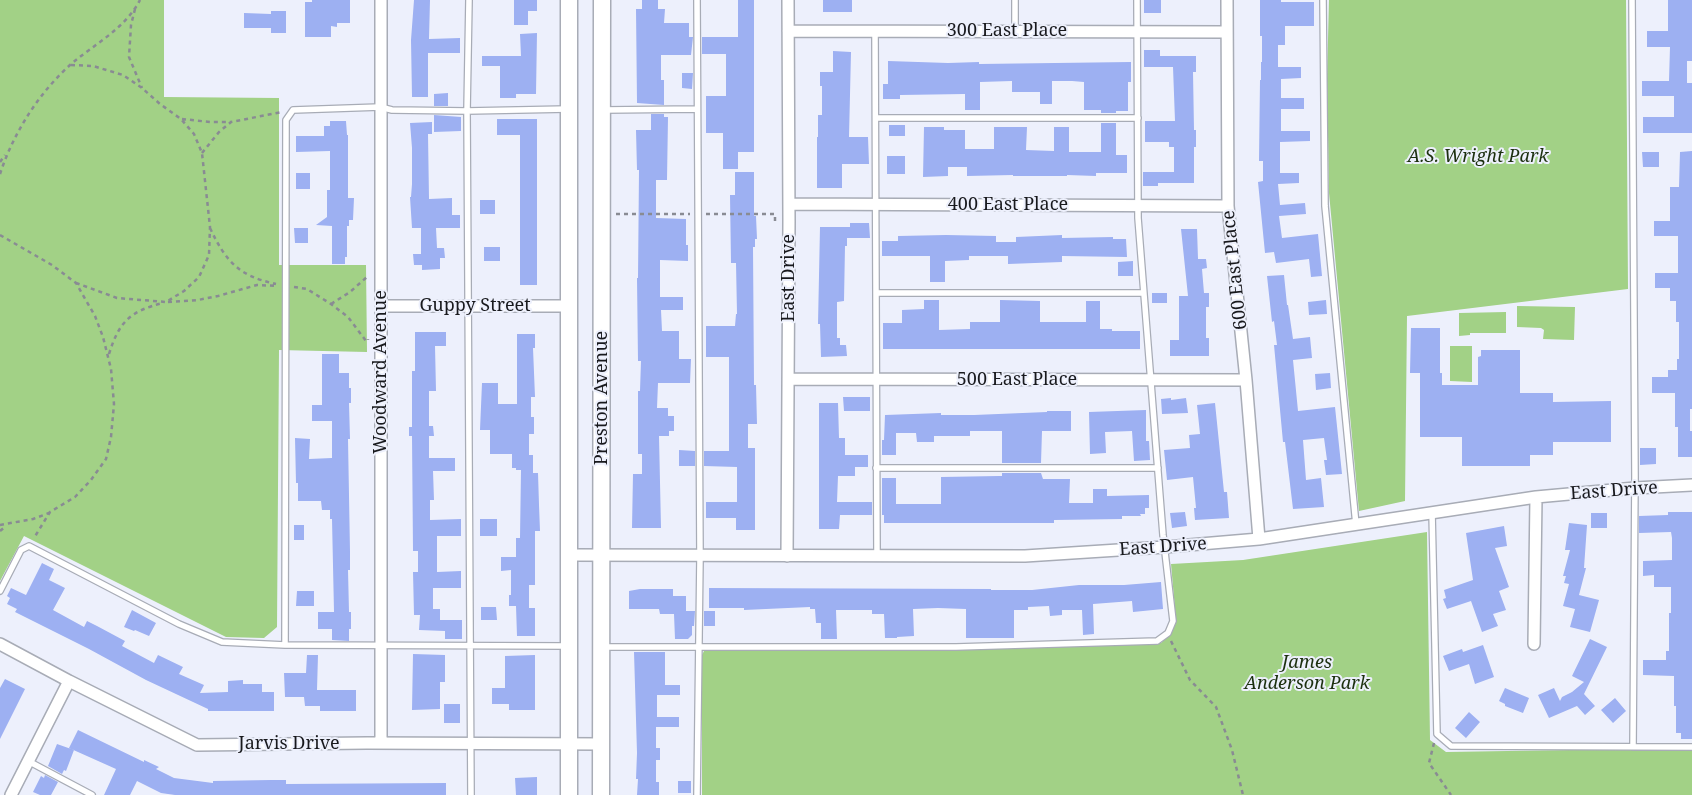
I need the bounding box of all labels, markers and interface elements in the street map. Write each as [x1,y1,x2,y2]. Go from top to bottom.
street label: 300 East Place [947,20,1067,42]
park label: A.S. Wright Park [1407,146,1549,168]
street label: 400 East Place [948,194,1068,216]
street label: 600 East Place [1218,209,1252,331]
street label: East Drive [778,234,800,322]
street label: Woodward Avenue [370,290,392,454]
street label: Guppy Street [419,295,531,317]
street label: Preston Avenue [591,331,613,465]
street label: 500 East Place [957,369,1077,391]
street label: East Drive [1569,477,1659,505]
street label: East Drive [1118,533,1208,561]
park label: James Anderson Park [1244,652,1370,694]
street label: Jarvis Drive [238,733,340,755]

